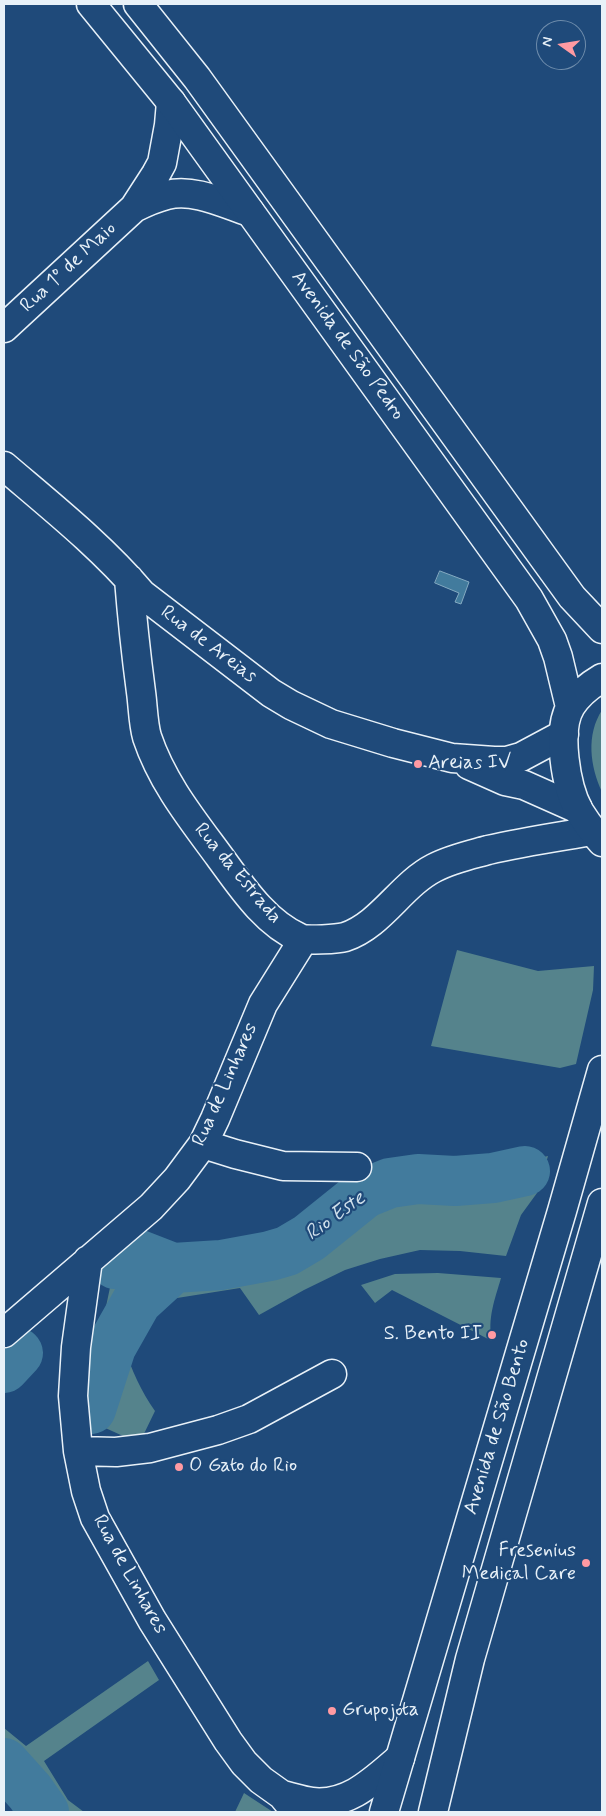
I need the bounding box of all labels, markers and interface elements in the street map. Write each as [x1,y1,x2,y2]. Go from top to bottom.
north arrow [536,20,586,70]
text: N [538,35,557,48]
street label: Rua 1º de Maio [16,217,122,319]
street label: Avenida de São Pedro [285,267,409,425]
street label: Rua de Areias [155,601,261,689]
place label: Areias IV [428,752,511,776]
marker: Areias IV [412,758,424,770]
street label: Rua da Estrada [188,819,286,929]
street label: Rua de Linhares [188,1019,264,1151]
water label: Rio Este [301,1187,371,1247]
place label: S. Bento II [384,1323,482,1347]
marker: S. Bento II [486,1329,498,1341]
street label: Avenida de São Bento [460,1336,536,1518]
place label: O Gato do Rio [189,1455,297,1479]
marker: O Gato do Rio [173,1461,185,1473]
street label: Rua de Linhares [86,1511,172,1639]
place label: Fresenius Medical Care [462,1540,576,1587]
marker: Fresenius Medical Care [580,1557,592,1569]
place label: Grupojota [342,1699,419,1723]
marker: Grupojota [326,1705,338,1717]

